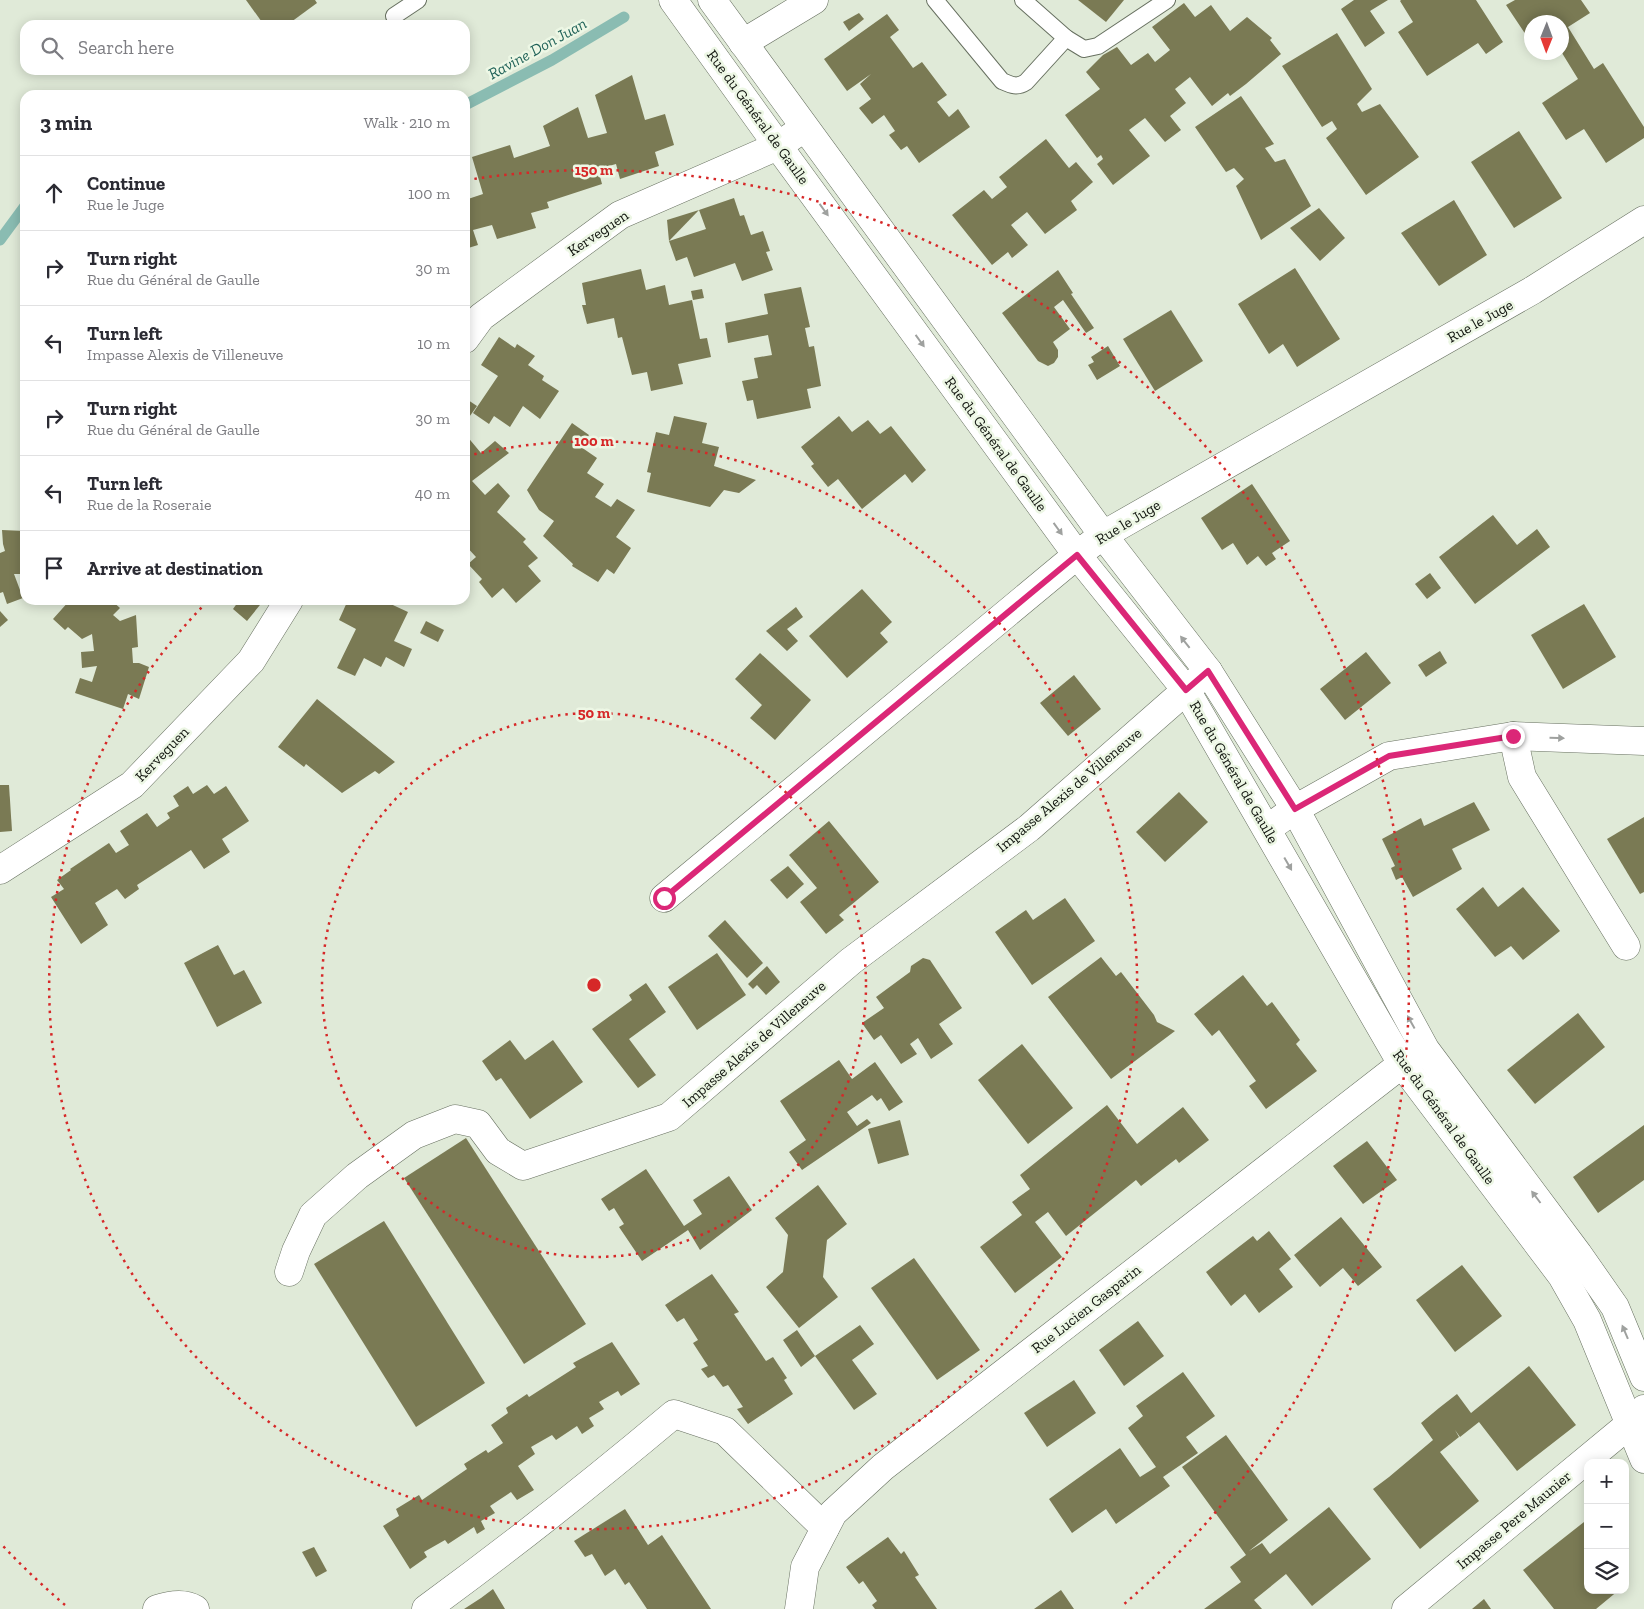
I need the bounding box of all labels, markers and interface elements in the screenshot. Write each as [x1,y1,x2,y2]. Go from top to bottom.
water label: Ravine Don Juan [485,14,590,83]
north arrow [1524,15,1569,60]
search box [20,20,470,75]
icon: search [38,34,66,62]
text: Search here [78,36,174,59]
street label: Rue du Général de Gaulle [703,46,813,188]
text: 3 min [40,110,92,135]
text: Walk · 210 m [364,113,450,132]
text: 150 m [575,161,613,179]
text: Continue [87,172,165,195]
icon: ahead [40,179,68,207]
text: 100 m [408,184,450,203]
text: Rue le Juge [87,195,164,214]
one-way arrow [819,203,830,216]
street label: Kerveguen [564,206,632,260]
text: Turn right [87,247,177,270]
icon: right [40,254,68,282]
text: 30 m [416,259,450,278]
text: Rue du Général de Gaulle [87,270,260,289]
street label: Rue le Juge [1444,296,1516,346]
text: Turn left [87,322,162,345]
icon: left [40,329,68,357]
text: 10 m [417,334,450,353]
one-way arrow [915,334,926,347]
text: Impasse Alexis de Villeneuve [87,345,283,364]
street label: Rue du Général de Gaulle [941,373,1051,515]
text: Turn right [87,397,177,420]
icon: right [40,404,68,432]
text: 30 m [416,409,450,428]
text: Rue du Général de Gaulle [87,420,260,439]
text: 100 m [574,432,614,450]
text: Turn left [87,472,162,495]
icon: left [40,479,68,507]
text: 40 m [415,484,450,503]
text: Rue de la Roseraie [87,495,211,514]
street label: Rue le Juge [1092,496,1164,548]
one-way arrow [1053,522,1063,536]
icon: arrive [40,554,68,582]
text: Arrive at destination [87,557,263,580]
one-way arrow [1180,636,1191,649]
street label: Rue du Général de Gaulle [1186,697,1282,847]
text: 50 m [578,704,610,722]
street label: Kerveguen [131,722,193,785]
street label: Impasse Alexis de Villeneuve [993,724,1145,856]
route end [1502,725,1525,748]
one-way arrow [1549,734,1565,742]
one-way arrow [1283,858,1292,871]
route start [653,887,676,910]
centre of rings [585,976,603,994]
street label: Impasse Alexis de Villeneuve [679,977,829,1111]
one-way arrow [1407,1015,1415,1030]
street label: Rue du Général de Gaulle [1389,1046,1499,1188]
one-way arrow [1531,1190,1541,1204]
street label: Rue Lucien Gasparin [1028,1261,1144,1357]
one-way arrow [1621,1325,1629,1339]
map controls [1584,1459,1629,1594]
button: + [1584,1459,1629,1504]
street label: Impasse Pere Maunier [1453,1467,1575,1573]
button: − [1584,1504,1629,1549]
button: layers [1584,1549,1629,1594]

